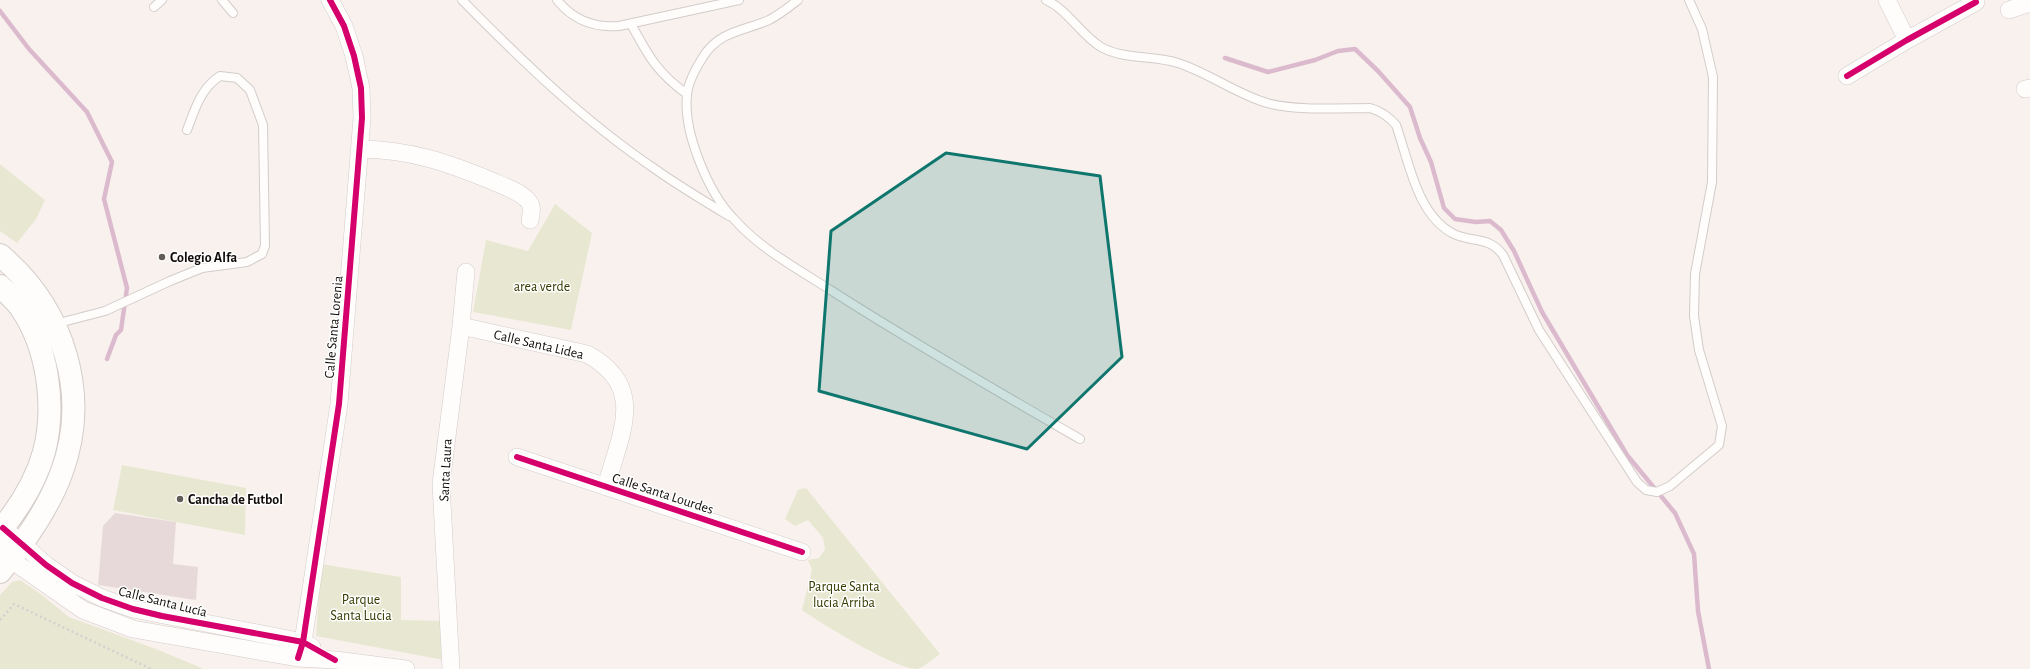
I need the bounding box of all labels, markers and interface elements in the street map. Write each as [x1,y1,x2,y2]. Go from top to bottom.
place label: Colegio Alfa [170,251,237,265]
marker: Colegio Alfa [157,252,167,262]
street label: Calle Santa Lorenia [323,275,346,379]
park label: area verde [514,280,570,294]
street label: Calle Santa Lidea [492,328,586,362]
street label: Santa Laura [437,438,455,502]
street label: Calle Santa Lourdes [610,471,715,517]
place label: Cancha de Futbol [188,493,283,507]
marker: Cancha de Futbol [175,494,185,504]
park label: Parque Santa lucia Arriba [808,580,880,610]
street label: Calle Santa Lucía [117,584,209,620]
park label: Parque Santa Lucia [330,593,392,623]

